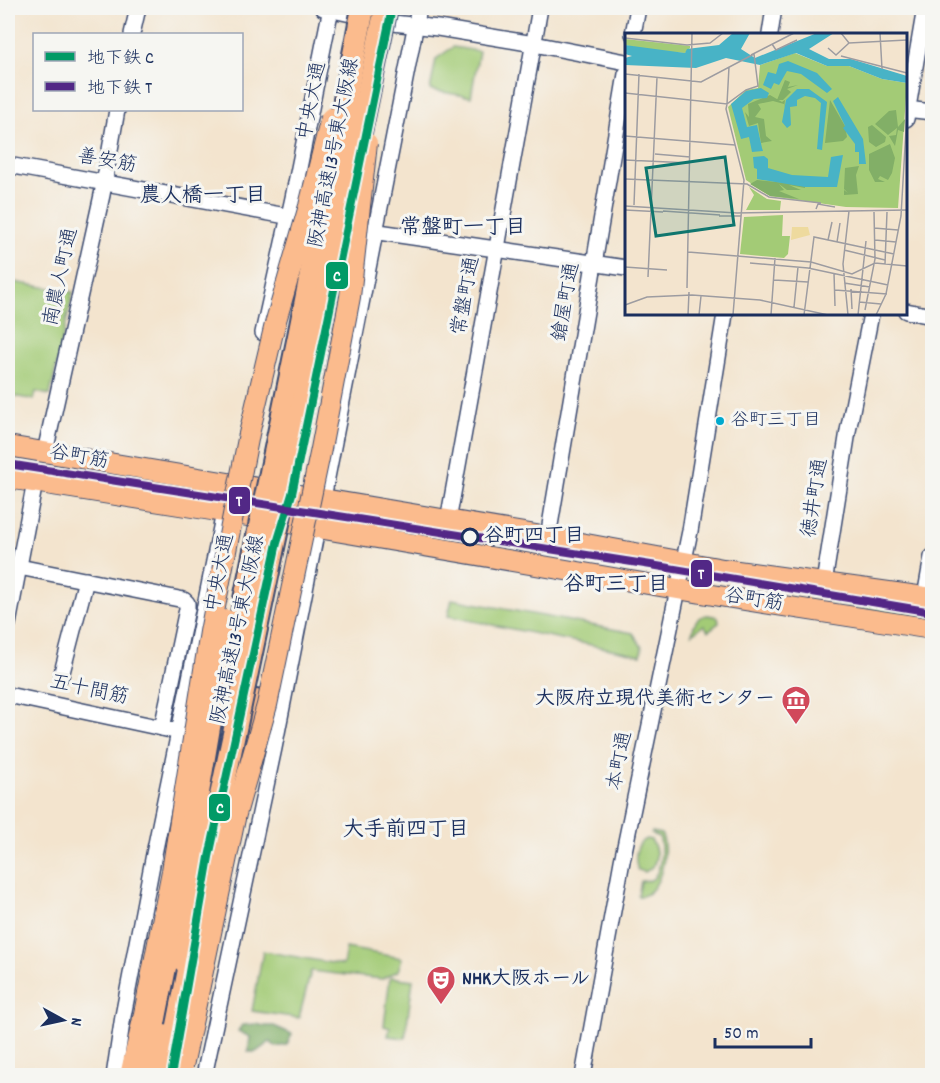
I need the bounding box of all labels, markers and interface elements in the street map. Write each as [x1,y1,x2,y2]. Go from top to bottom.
legend [33,33,243,111]
inset map [625,33,907,315]
text: 地下鉄 C [87,47,154,72]
street label: 阪神高速13号東大阪線 [303,55,367,251]
street label: 中央大通 [292,59,334,143]
text: 地下鉄 T [87,77,152,102]
street label: 善安筋 [75,143,139,181]
district label: 農人橋一丁目 [140,182,266,212]
district label: 常盤町一丁目 [400,214,526,244]
street label: 南農人町通 [38,225,86,329]
street label: 常盤町通 [446,254,488,338]
street label: 鎗屋町通 [546,260,588,344]
line badge: C [325,261,349,290]
text: C [333,266,341,289]
place label: 谷町三丁目 [731,409,821,434]
marker: 谷町三丁目 [714,415,726,427]
street label: 谷町筋 [47,439,111,477]
street label: 徳井町通 [796,456,836,540]
line badge: T [228,486,251,515]
text: T [236,491,243,514]
place label: 谷町四丁目 [484,523,584,551]
marker: 谷町四丁目 [461,528,479,546]
street label: 中央大通 [200,531,242,615]
street label: 阪神高速13号東大阪線 [205,533,273,727]
line badge: T [690,559,713,588]
text: T [698,564,705,587]
district label: 谷町三丁目 [564,571,669,601]
street label: 谷町筋 [722,582,786,620]
street label: 五十間筋 [47,669,131,713]
museum icon: 大阪府立現代美術センター [780,684,812,726]
place label: 大阪府立現代美術センター [535,686,775,714]
street label: 本町通 [602,729,640,793]
line badge: C [208,793,231,822]
text: C [216,798,224,821]
district label: 大手前四丁目 [343,816,469,846]
theatre icon: NHK大阪ホール [425,964,457,1006]
place label: NHK大阪ホール [462,966,591,994]
north arrow [33,990,93,1050]
scale bar [715,1011,811,1049]
text: N [63,1016,87,1027]
text: 50 m [724,1022,759,1047]

